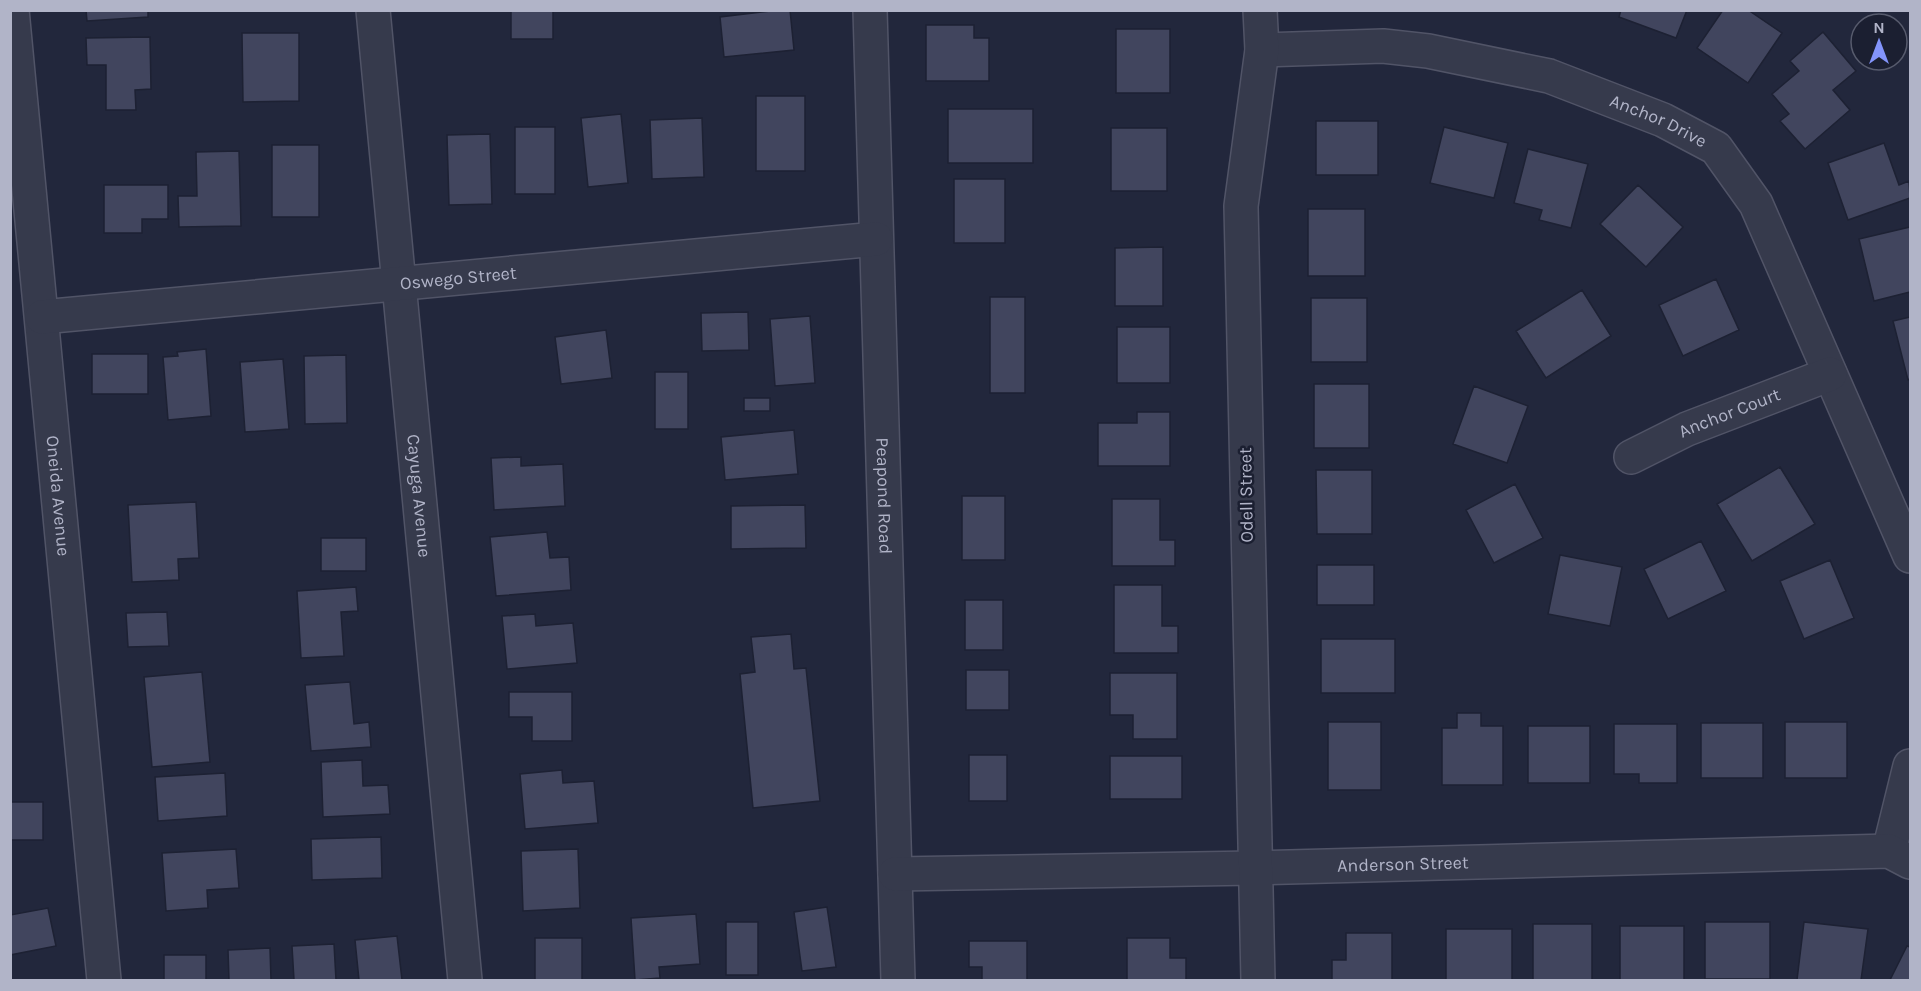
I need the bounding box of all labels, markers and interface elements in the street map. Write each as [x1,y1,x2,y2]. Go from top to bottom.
north arrow [1849,12,1909,72]
text: N [1873,18,1885,37]
street label: Anchor Drive [1607,90,1711,152]
street label: Oswego Street [399,262,518,294]
street label: Anchor Court [1675,383,1784,442]
street label: Cayuga Avenue [402,433,436,559]
street label: Oneida Avenue [41,434,75,557]
street label: Peapond Road [871,437,897,554]
street label: Odell Street [1234,447,1258,543]
street label: Anderson Street [1337,851,1469,877]

